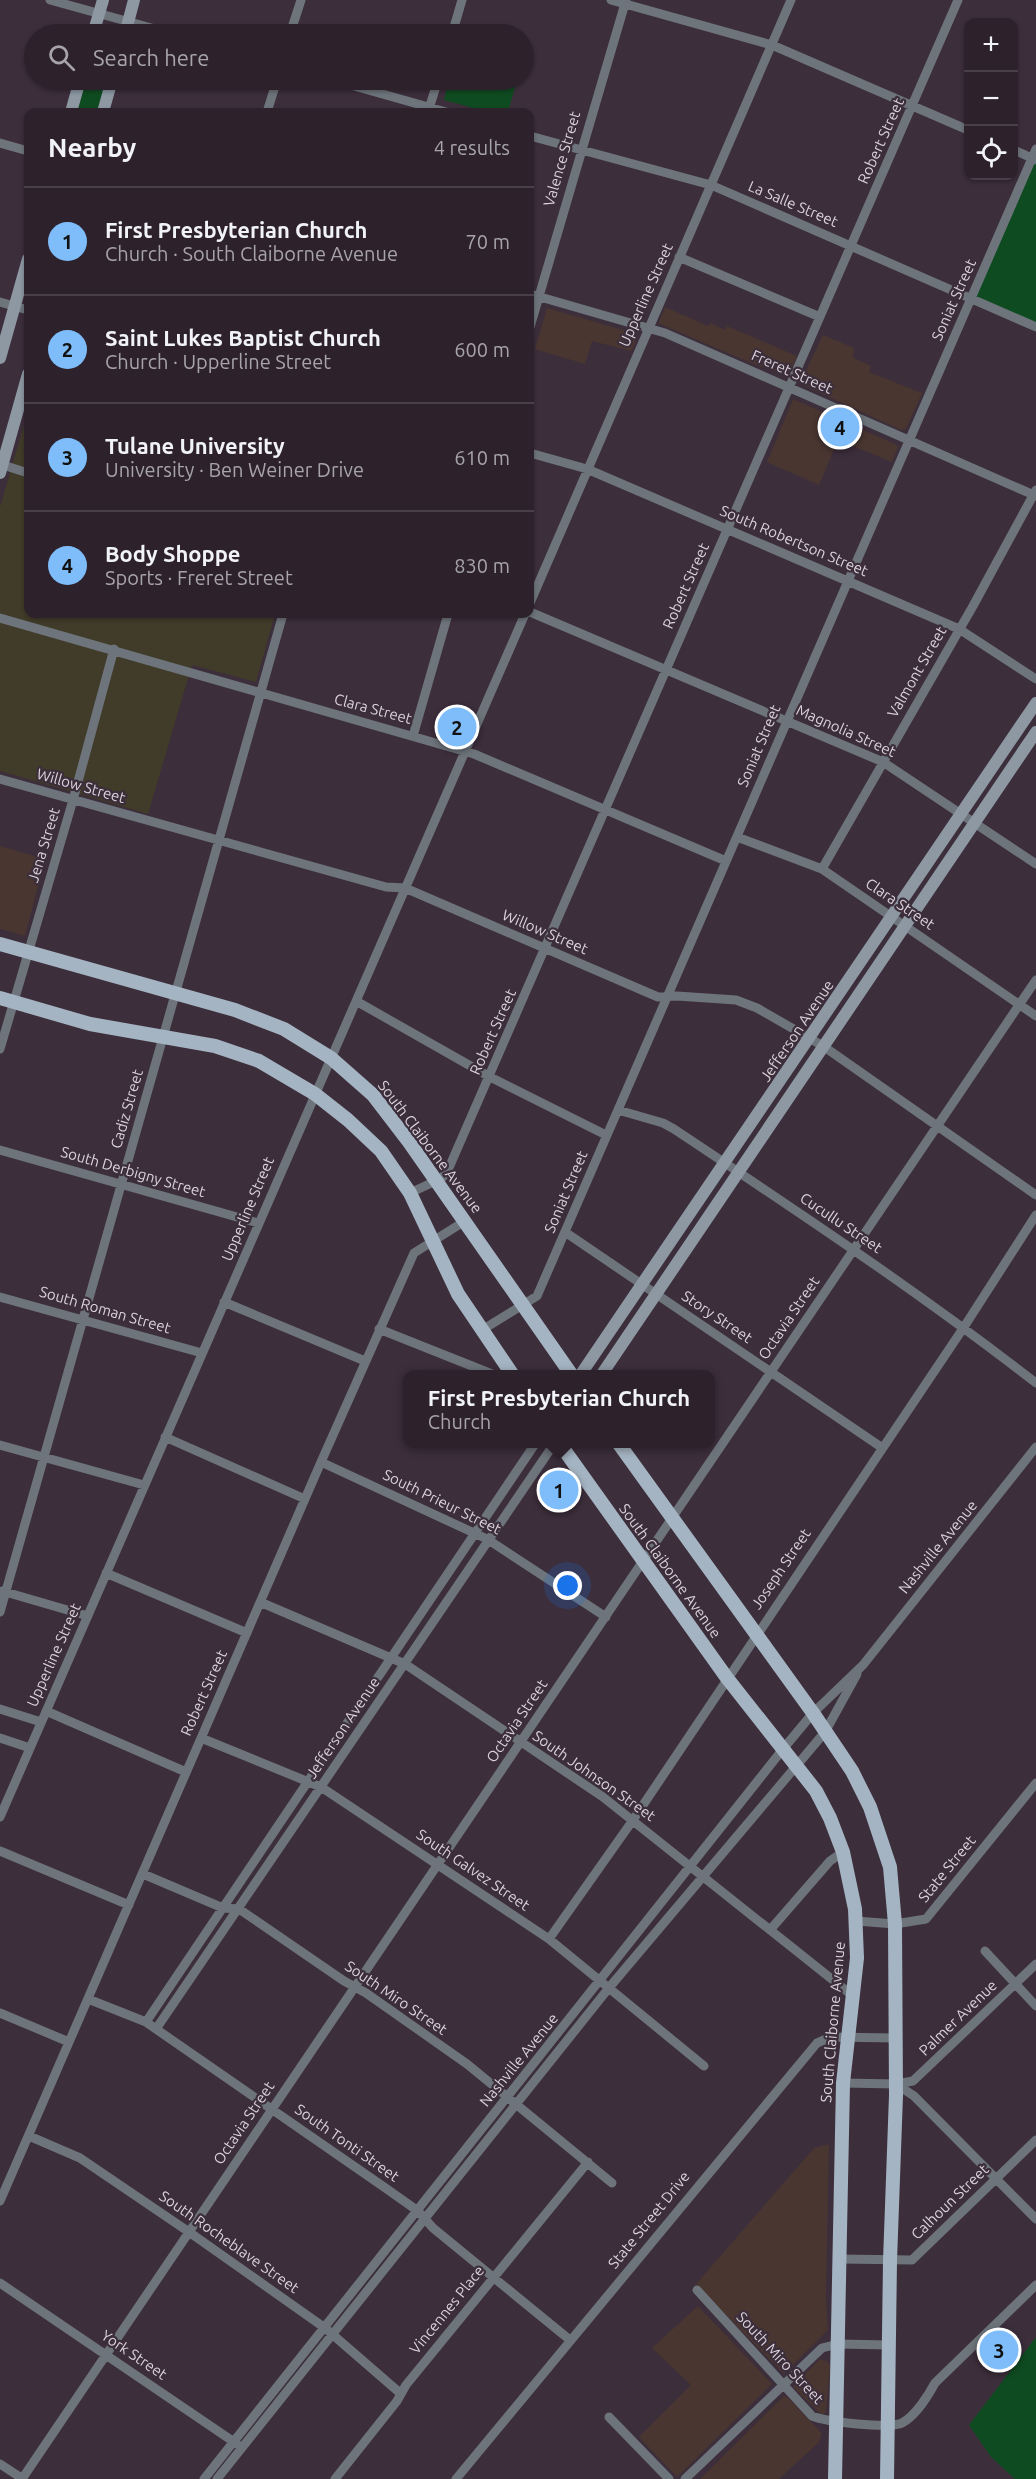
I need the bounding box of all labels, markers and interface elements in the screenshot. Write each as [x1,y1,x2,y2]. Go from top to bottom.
map controls [964,18,1018,180]
button: + [964,18,1018,72]
search box [24,24,534,90]
icon: search [45,41,78,74]
text: Search here [93,45,209,70]
button: − [964,72,1018,126]
street label: Robert Street [854,95,907,186]
street label: Valence Street [540,109,583,208]
button: locate [964,126,1018,180]
text: Nearby [48,133,136,162]
text: 4 results [434,136,510,159]
street label: La Salle Street [746,177,841,230]
text: First Presbyterian Church [105,217,367,242]
text: 1 [62,230,73,253]
text: 70 m [466,230,510,253]
street label: Upperline Street [615,240,676,349]
text: Church · South Claiborne Avenue [105,242,398,265]
street label: Soniat Street [928,256,979,343]
text: Saint Lukes Baptist Church [105,325,381,350]
text: 2 [62,338,73,361]
text: 600 m [454,338,510,361]
street label: Freret Street [749,346,835,397]
text: Church · Upperline Street [105,350,331,373]
pin: 4 [820,404,860,450]
text: Tulane University [105,433,285,458]
text: 3 [62,446,73,469]
text: 610 m [454,446,510,469]
text: University · Ben Weiner Drive [105,458,364,481]
street label: South Robertson Street [718,502,871,579]
street label: Robert Street [659,540,712,631]
text: Body Shoppe [105,541,241,566]
text: 4 [62,554,73,577]
text: 830 m [454,554,510,577]
text: Sports · Freret Street [105,566,293,589]
street label: Valmont Street [884,623,950,720]
street label: Clara Street [333,690,414,727]
street label: Magnolia Street [794,701,899,760]
street label: Soniat Street [734,702,784,790]
pin: 2 [438,704,476,750]
street label: Willow Street [35,765,128,806]
street label: Jena Street [24,805,63,884]
street label: Clara Street [863,874,938,933]
street label: Willow Street [500,906,591,957]
street label: Jefferson Avenue [756,977,837,1085]
street label: Robert Street [466,986,519,1077]
street label: Cadiz Street [107,1067,146,1150]
street label: South Claiborne Avenue [375,1077,486,1216]
street label: South Derbigny Street [59,1143,208,1200]
street label: Soniat Street [541,1148,591,1236]
street label: Upperline Street [218,1154,277,1263]
street label: Cucullu Street [797,1189,885,1256]
street label: Octavia Street [755,1273,823,1362]
street label: South Roman Street [38,1283,173,1336]
street label: Story Street [679,1287,756,1346]
popup [403,1370,715,1448]
text: First Presbyterian Church [428,1385,690,1410]
text: Church [428,1410,491,1433]
street label: South Prieur Street [380,1466,504,1538]
pin: 1 [540,1468,578,1512]
street label: Nashville Avenue [895,1497,980,1597]
street label: South Claiborne Avenue [616,1500,725,1641]
street label: Joseph Street [747,1525,814,1612]
your location [553,1571,582,1600]
street label: Upperline Street [23,1600,84,1709]
street label: Robert Street [177,1647,230,1738]
street label: Jefferson Avenue [302,1674,383,1782]
street label: Octavia Street [483,1676,551,1765]
street label: South Johnson Street [530,1727,659,1824]
street label: South Galvez Street [414,1826,533,1914]
street label: State Street [915,1832,979,1905]
street label: South Claiborne Avenue [817,1941,848,2103]
street label: South Miro Street [342,1957,451,2038]
street label: Palmer Avenue [915,1976,1000,2059]
street label: Nashville Avenue [476,2010,561,2110]
street label: Octavia Street [210,2078,278,2167]
street label: South Tonti Street [292,2100,403,2185]
street label: Calhoun Street [908,2161,992,2243]
street label: State Street Drive [604,2168,693,2272]
street label: South Rocheblave Street [156,2187,302,2296]
street label: Vincennes Place [406,2262,487,2357]
street label: South Miro Street [733,2308,827,2407]
street label: York Street [98,2326,170,2383]
pin: 3 [980,2328,1018,2372]

